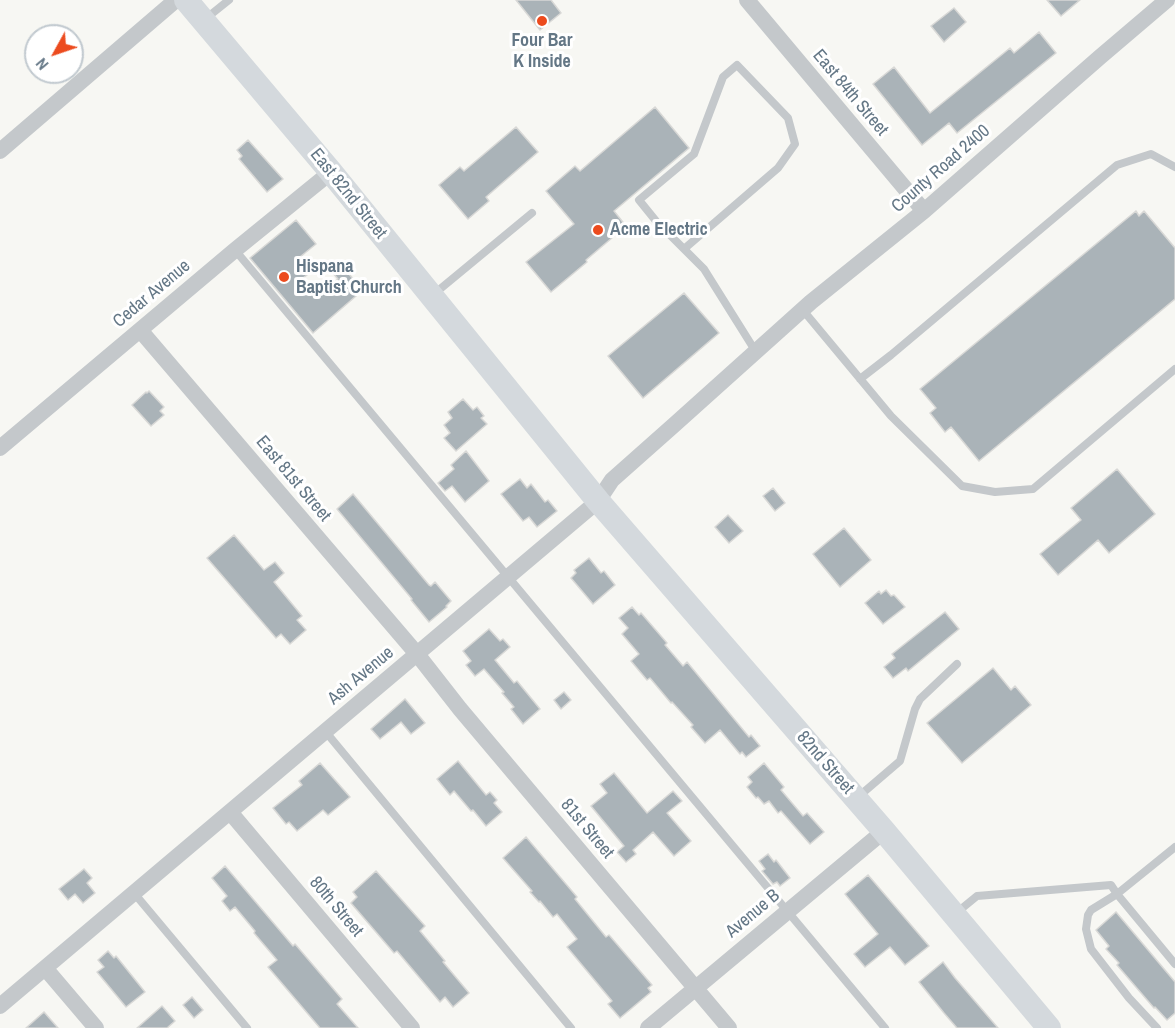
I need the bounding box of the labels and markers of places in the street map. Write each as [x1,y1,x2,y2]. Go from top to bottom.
marker: Four Bar K Inside [535,14,549,28]
place label: Four Bar K Inside [512,30,572,72]
place label: Acme Electric [610,219,708,241]
marker: Acme Electric [591,223,605,237]
place label: Hispana Baptist Church [296,256,402,298]
marker: Hispana Baptist Church [277,270,291,284]

